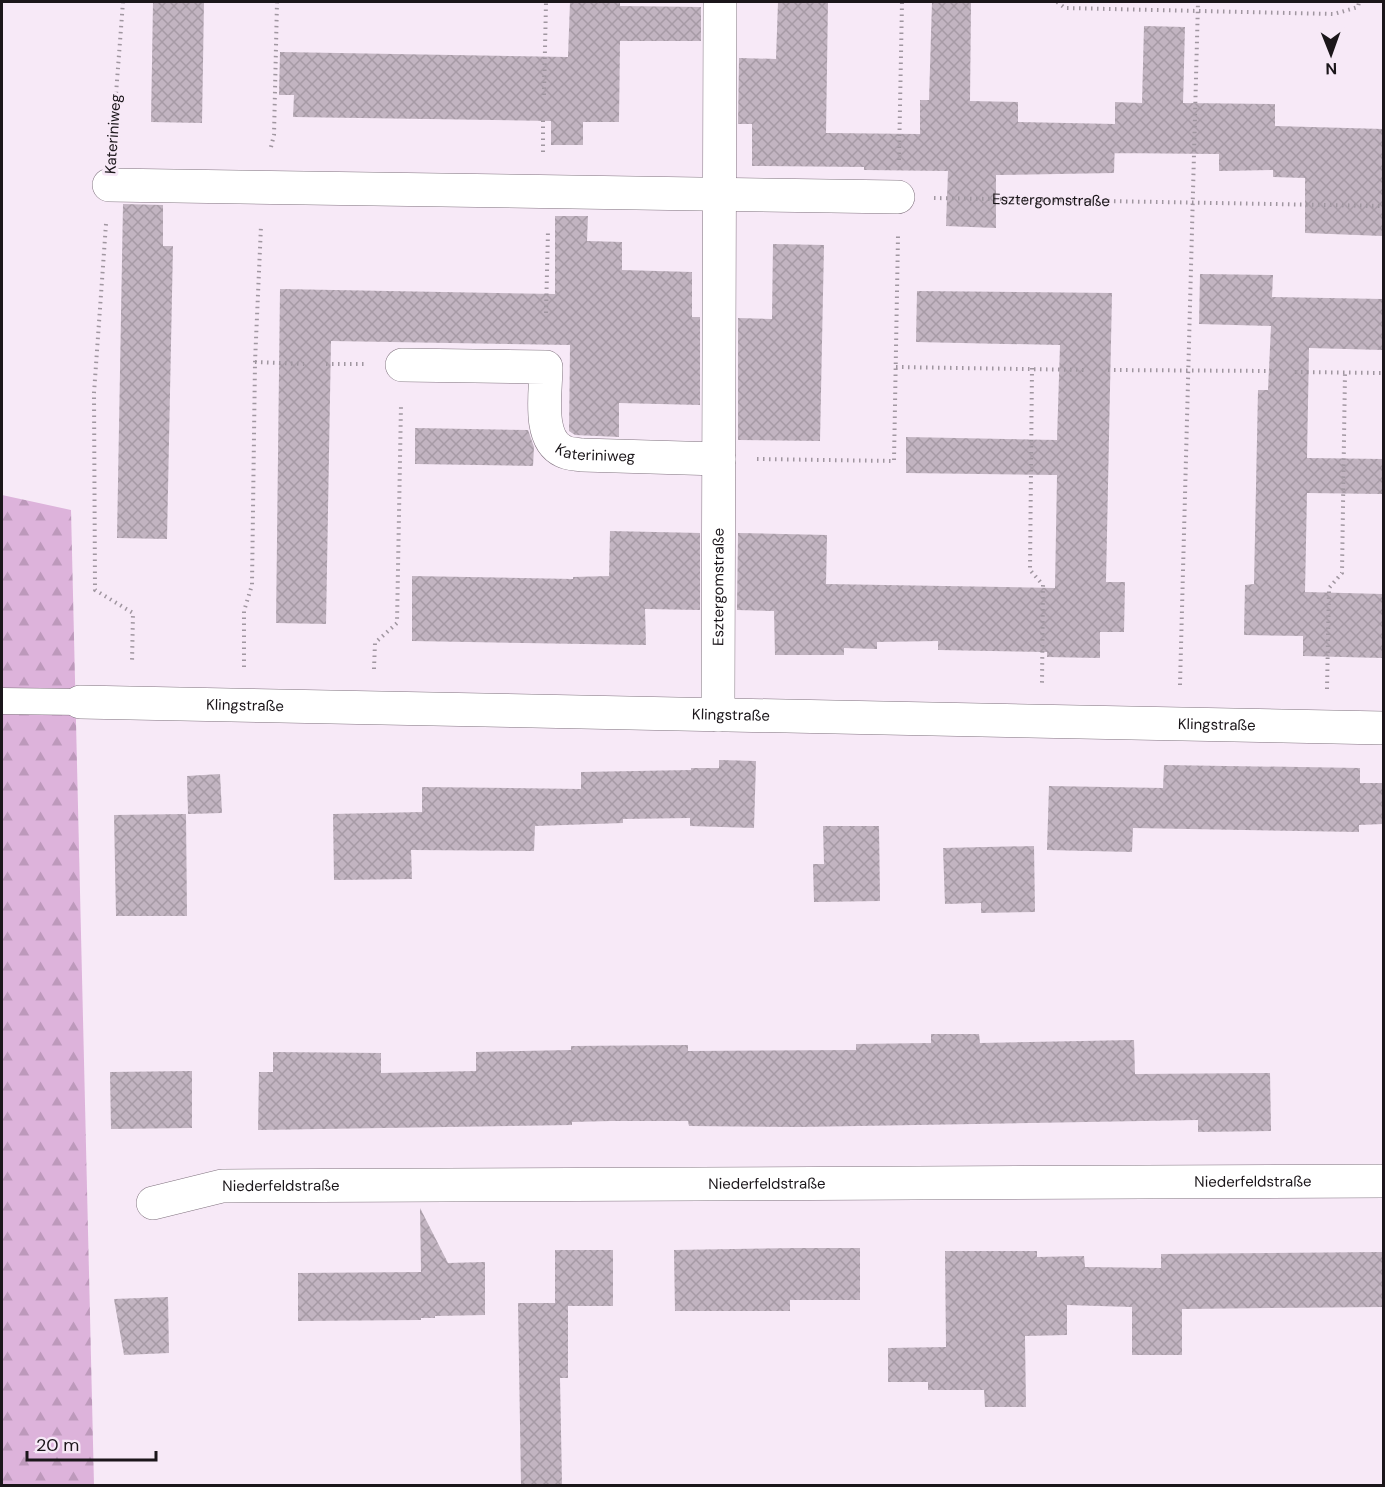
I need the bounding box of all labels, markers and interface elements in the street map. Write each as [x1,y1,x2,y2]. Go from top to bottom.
north arrow [1301,24,1361,84]
text: N [1325,58,1337,79]
street label: Kateriniweg [100,93,126,175]
street label: Esztergomstraße [992,189,1110,211]
street label: Kateriniweg [551,439,635,467]
street label: Esztergomstraße [708,528,729,646]
street label: Klingstraße [206,695,284,716]
street label: Klingstraße [692,704,770,726]
street label: Klingstraße [1178,714,1256,735]
street label: Niederfeldstraße [1194,1171,1312,1192]
street label: Niederfeldstraße [708,1173,826,1194]
street label: Niederfeldstraße [222,1175,340,1196]
scale bar [27,1424,156,1462]
text: 20 m [36,1433,79,1457]

